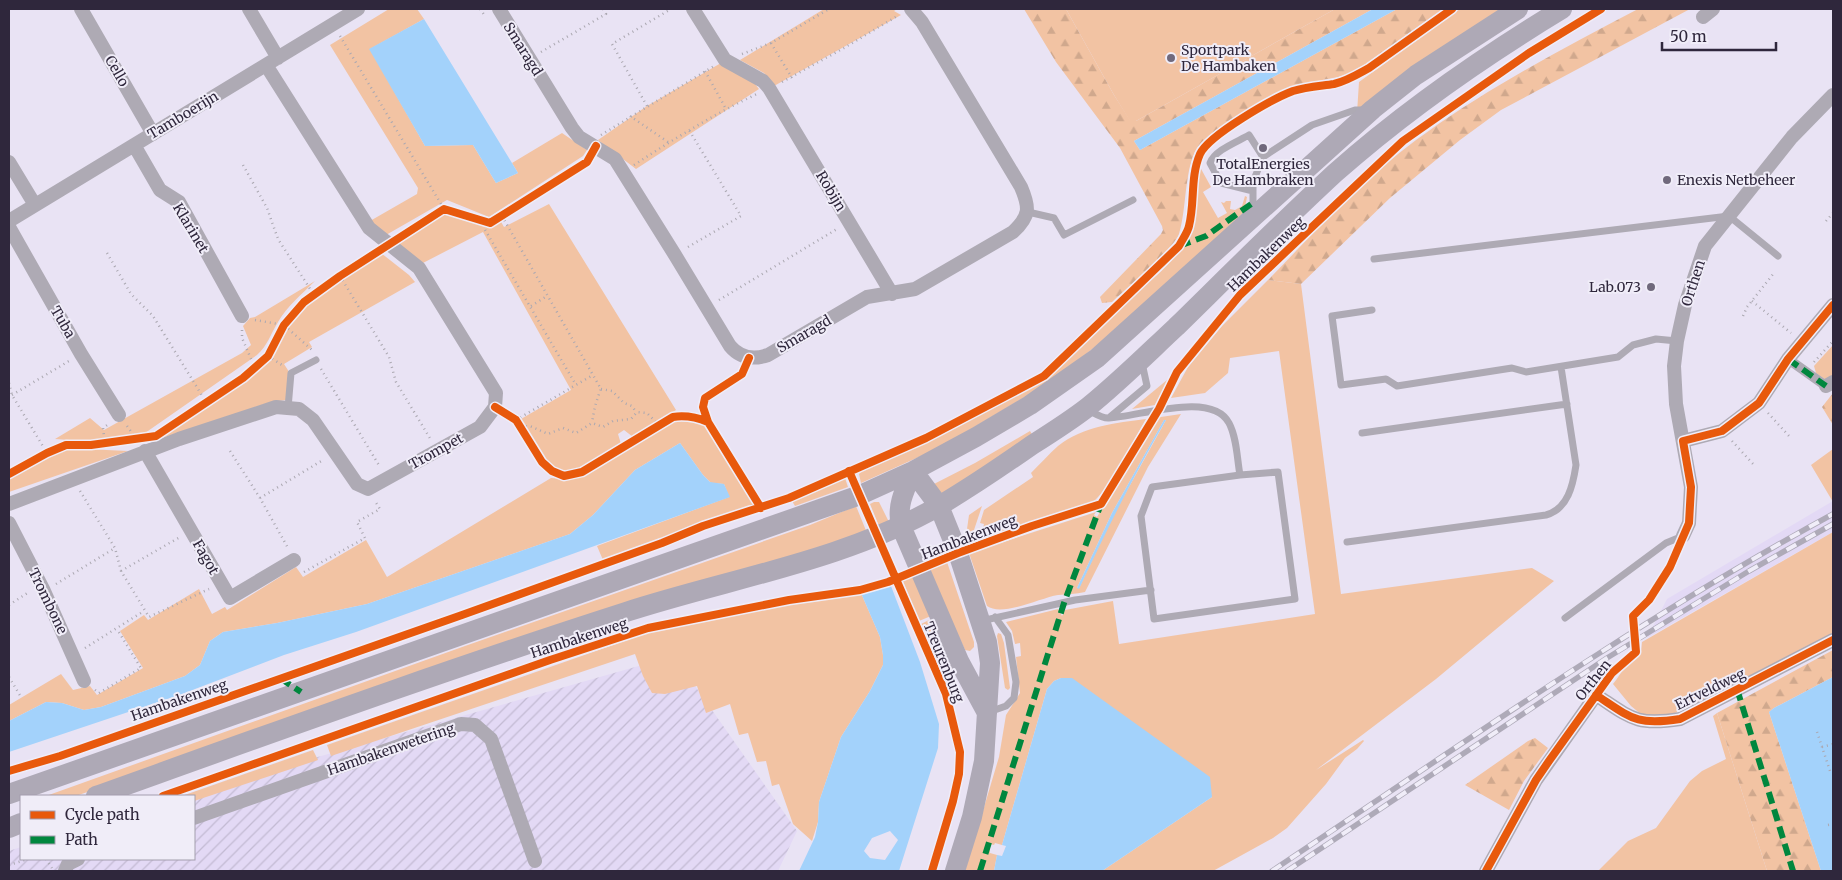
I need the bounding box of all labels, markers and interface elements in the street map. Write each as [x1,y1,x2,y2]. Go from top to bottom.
street label: Smaragd [500,19,547,80]
scale bar [1662,20,1776,52]
text: 50 m [1670,27,1707,46]
place label: Sportpark De Hambaken [1181,41,1276,75]
street label: Cello [101,52,133,90]
marker: Sportpark De Hambaken [1165,52,1177,64]
street label: Tamboerijn [144,87,222,143]
marker: TotalEnergies De Hambraken [1257,142,1269,154]
place label: TotalEnergies De Hambraken [1213,155,1313,189]
street label: Robijn [812,168,850,214]
place label: Enexis Netbeheer [1677,171,1795,189]
marker: Enexis Netbeheer [1661,174,1673,186]
street label: Klarinet [169,200,213,257]
street label: Hambakenweg [1223,212,1309,296]
street label: Orthen [1677,258,1709,308]
place label: Lab.073 [1589,278,1641,296]
marker: Lab.073 [1645,281,1657,293]
street label: Tuba [47,303,80,342]
street label: Smaragd [774,311,835,357]
street label: Trompet [406,429,467,473]
street label: Hambakenweg [919,510,1020,563]
street label: Fagot [189,536,223,578]
street label: Trombone [24,565,72,637]
street label: Hambakenweg [528,614,630,662]
street label: Treurenburg [920,619,969,706]
street label: Orthen [1571,656,1615,704]
street label: Ertveldweg [1672,664,1749,714]
street label: Hambakenweg [128,675,230,725]
street label: Hambakenwetering [325,719,457,779]
legend [20,795,195,860]
text: Cycle path [65,805,140,824]
text: Path [65,830,98,849]

